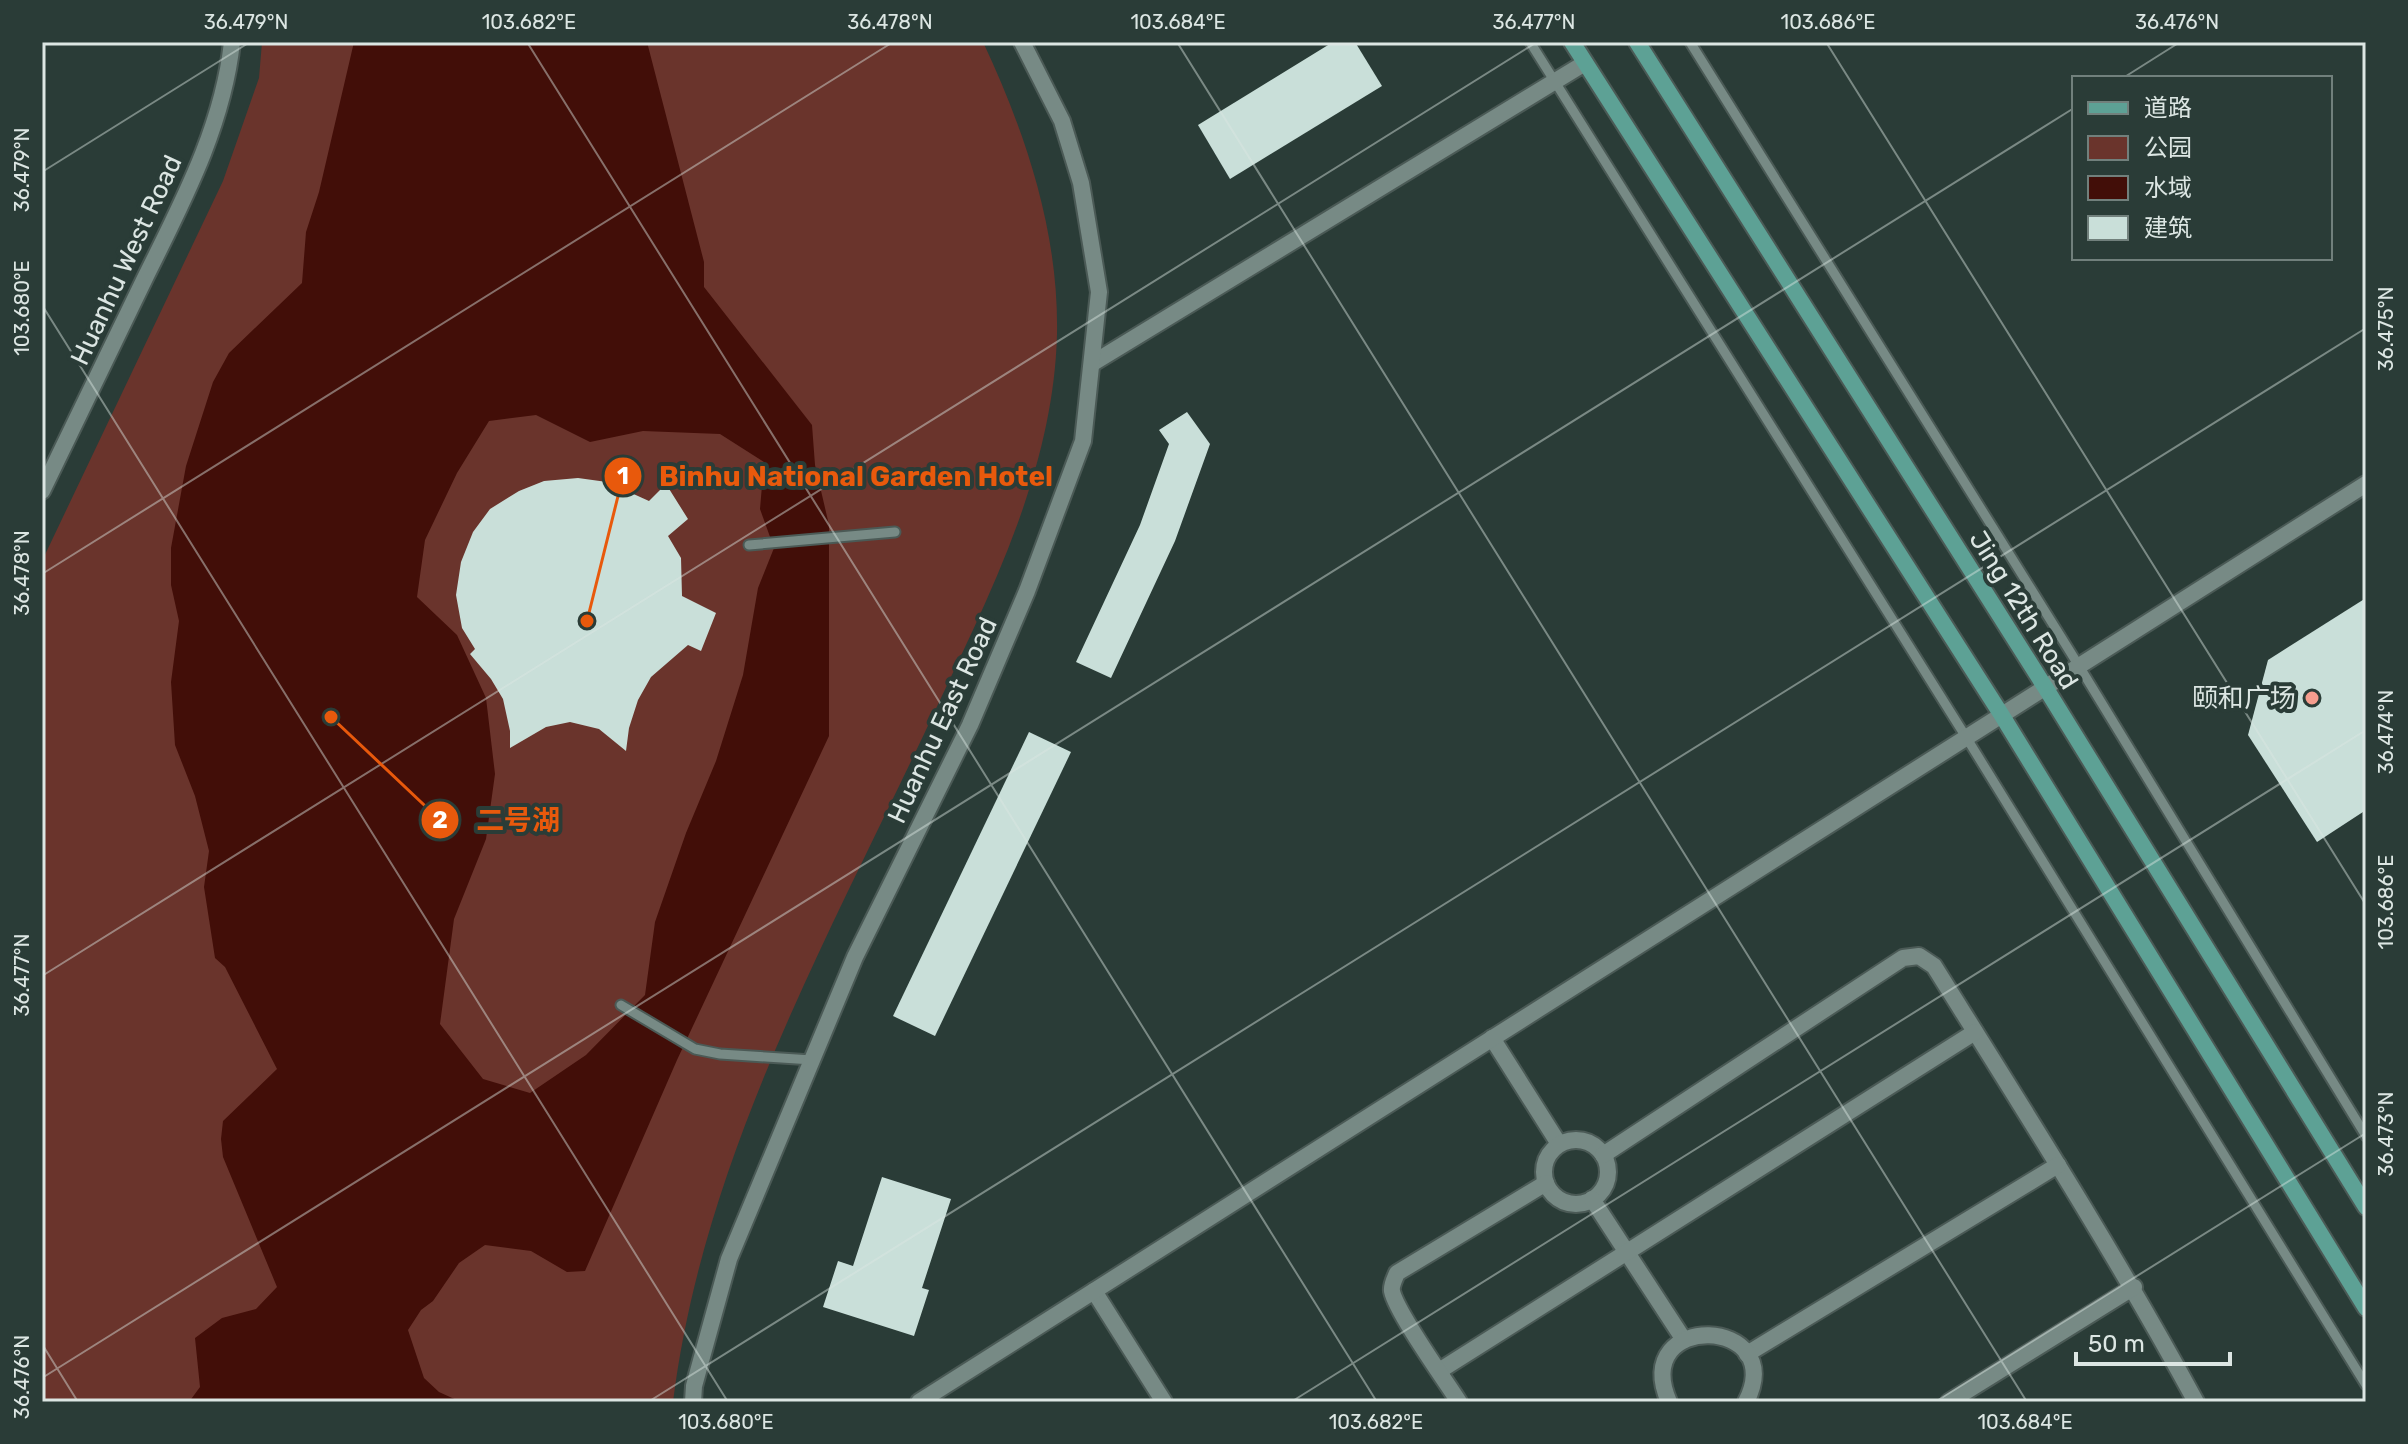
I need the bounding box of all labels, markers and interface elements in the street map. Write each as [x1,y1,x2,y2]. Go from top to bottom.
text: 36.479°N [204,10,288,34]
text: 103.682°E [482,10,576,34]
text: 36.478°N [847,10,933,34]
text: 103.684°E [1130,10,1226,34]
text: 36.477°N [1492,10,1576,34]
text: 103.686°E [1781,10,1875,34]
text: 36.476°N [2135,10,2219,34]
legend [2072,76,2332,260]
text: 道路 [2144,94,2192,122]
text: 36.479°N [10,128,34,212]
text: 公园 [2144,134,2192,162]
street label: Huanhu West Road [64,150,189,370]
text: 水域 [2144,174,2192,202]
text: 建筑 [2144,214,2192,242]
text: 103.680°E [10,260,34,356]
text: 36.475°N [2374,287,2398,371]
callout: Binhu National Garden Hotel [603,450,1069,502]
text: Binhu National Garden Hotel [659,460,1053,493]
text: 1 [617,462,629,490]
street label: Jing 12th Road [1963,525,2085,695]
text: 36.478°N [10,530,34,616]
street label: Huanhu East Road [881,612,1004,828]
place label: 颐和广场 [2192,683,2296,714]
marker: 颐和广场 [2303,689,2321,707]
text: 36.474°N [2374,690,2398,774]
callout: 二号湖 [420,794,576,846]
text: 二号湖 [476,804,560,837]
text: 2 [432,806,448,834]
text: 103.686°E [2374,855,2398,949]
text: 36.477°N [10,933,34,1017]
text: 36.473°N [2374,1092,2398,1176]
scale bar [2076,1316,2230,1366]
text: 50 m [2088,1330,2145,1358]
text: 36.476°N [10,1335,34,1419]
text: 103.680°E [678,1410,774,1434]
text: 103.682°E [1329,1410,1423,1434]
text: 103.684°E [1977,1410,2073,1434]

